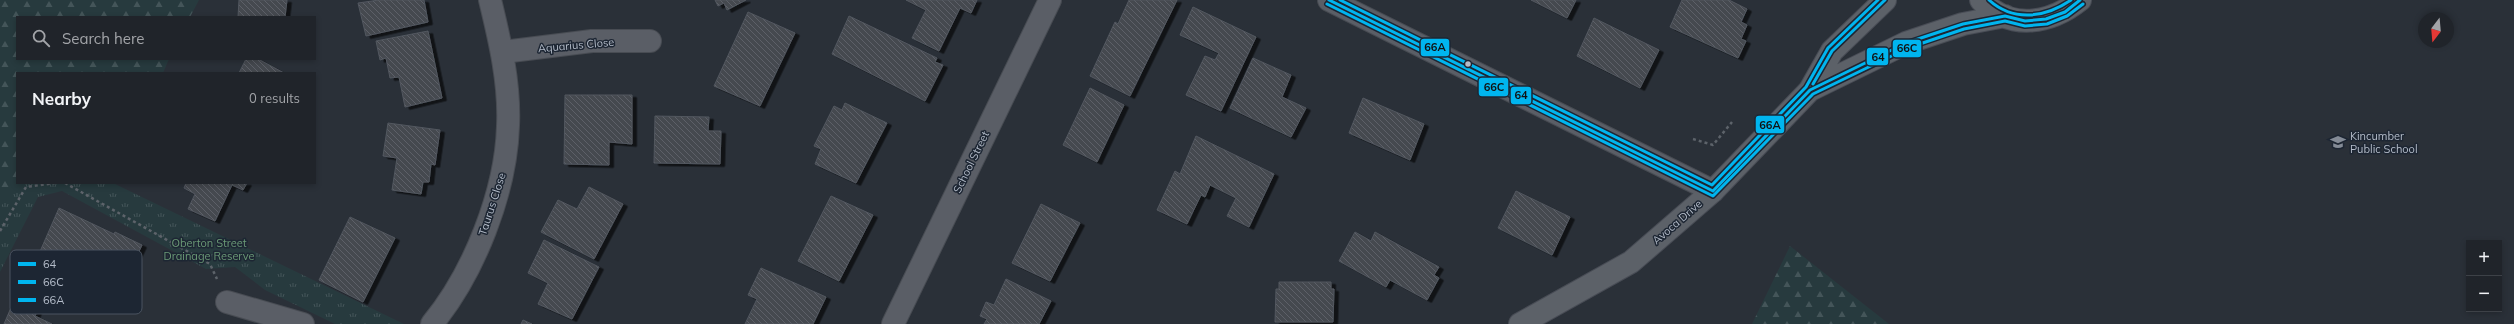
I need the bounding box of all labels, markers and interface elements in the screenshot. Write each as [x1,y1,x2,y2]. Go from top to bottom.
north arrow [2418,12,2454,48]
search box [16,16,316,60]
icon: search [30,27,52,49]
text: Search here [62,29,144,48]
street label: Aquarius Close [537,35,615,55]
line badge: 66A [1420,38,1450,57]
line badge: 66C [1892,39,1922,58]
text: 66A [1424,40,1446,54]
text: 66C [1897,41,1918,55]
line badge: 64 [1866,47,1889,66]
text: 64 [1871,50,1885,64]
unlabelled marker [1463,59,1473,69]
line badge: 66C [1478,77,1509,97]
text: 66C [1484,80,1505,94]
line badge: 64 [1510,86,1532,105]
text: Nearby [32,88,91,109]
text: 64 [1514,88,1528,102]
text: 0 results [249,90,300,106]
line badge: 66A [1755,115,1785,134]
text: 66A [1759,118,1781,132]
street label: School Street [950,129,992,195]
place label: Kincumber Public School [2350,129,2418,156]
school or university icon: Kincumber Public School [2329,133,2347,151]
street label: Taurus Close [475,171,509,237]
street label: Avoca Drive [1649,197,1705,247]
park label: Oberton Street Drainage Reserve [164,236,254,263]
map controls [2466,240,2502,312]
button: + [2466,240,2502,276]
legend [10,250,142,314]
text: 64 [43,257,57,271]
text: 66C [43,275,64,289]
button: − [2466,276,2502,312]
text: 66A [43,293,64,307]

